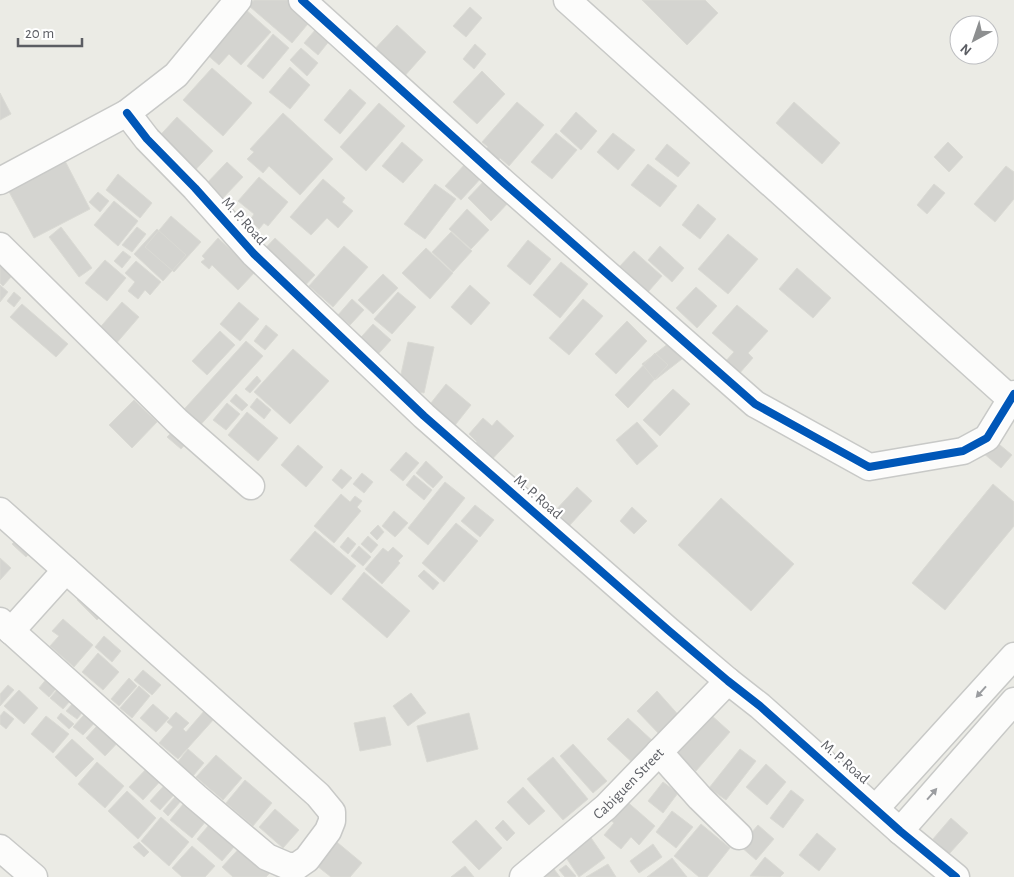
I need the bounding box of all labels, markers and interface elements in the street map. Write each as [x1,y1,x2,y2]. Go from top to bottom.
scale bar [18,15,81,47]
north arrow [949,15,999,65]
text: 20 m [25,26,54,41]
text: N [958,41,975,58]
street label: M. P. Road [219,194,269,248]
street label: M. P. Road [511,472,565,522]
one-way arrow [975,686,987,698]
street label: M. P. Road [818,737,872,787]
street label: Cabiguen Street [590,745,667,822]
one-way arrow [927,788,938,801]

